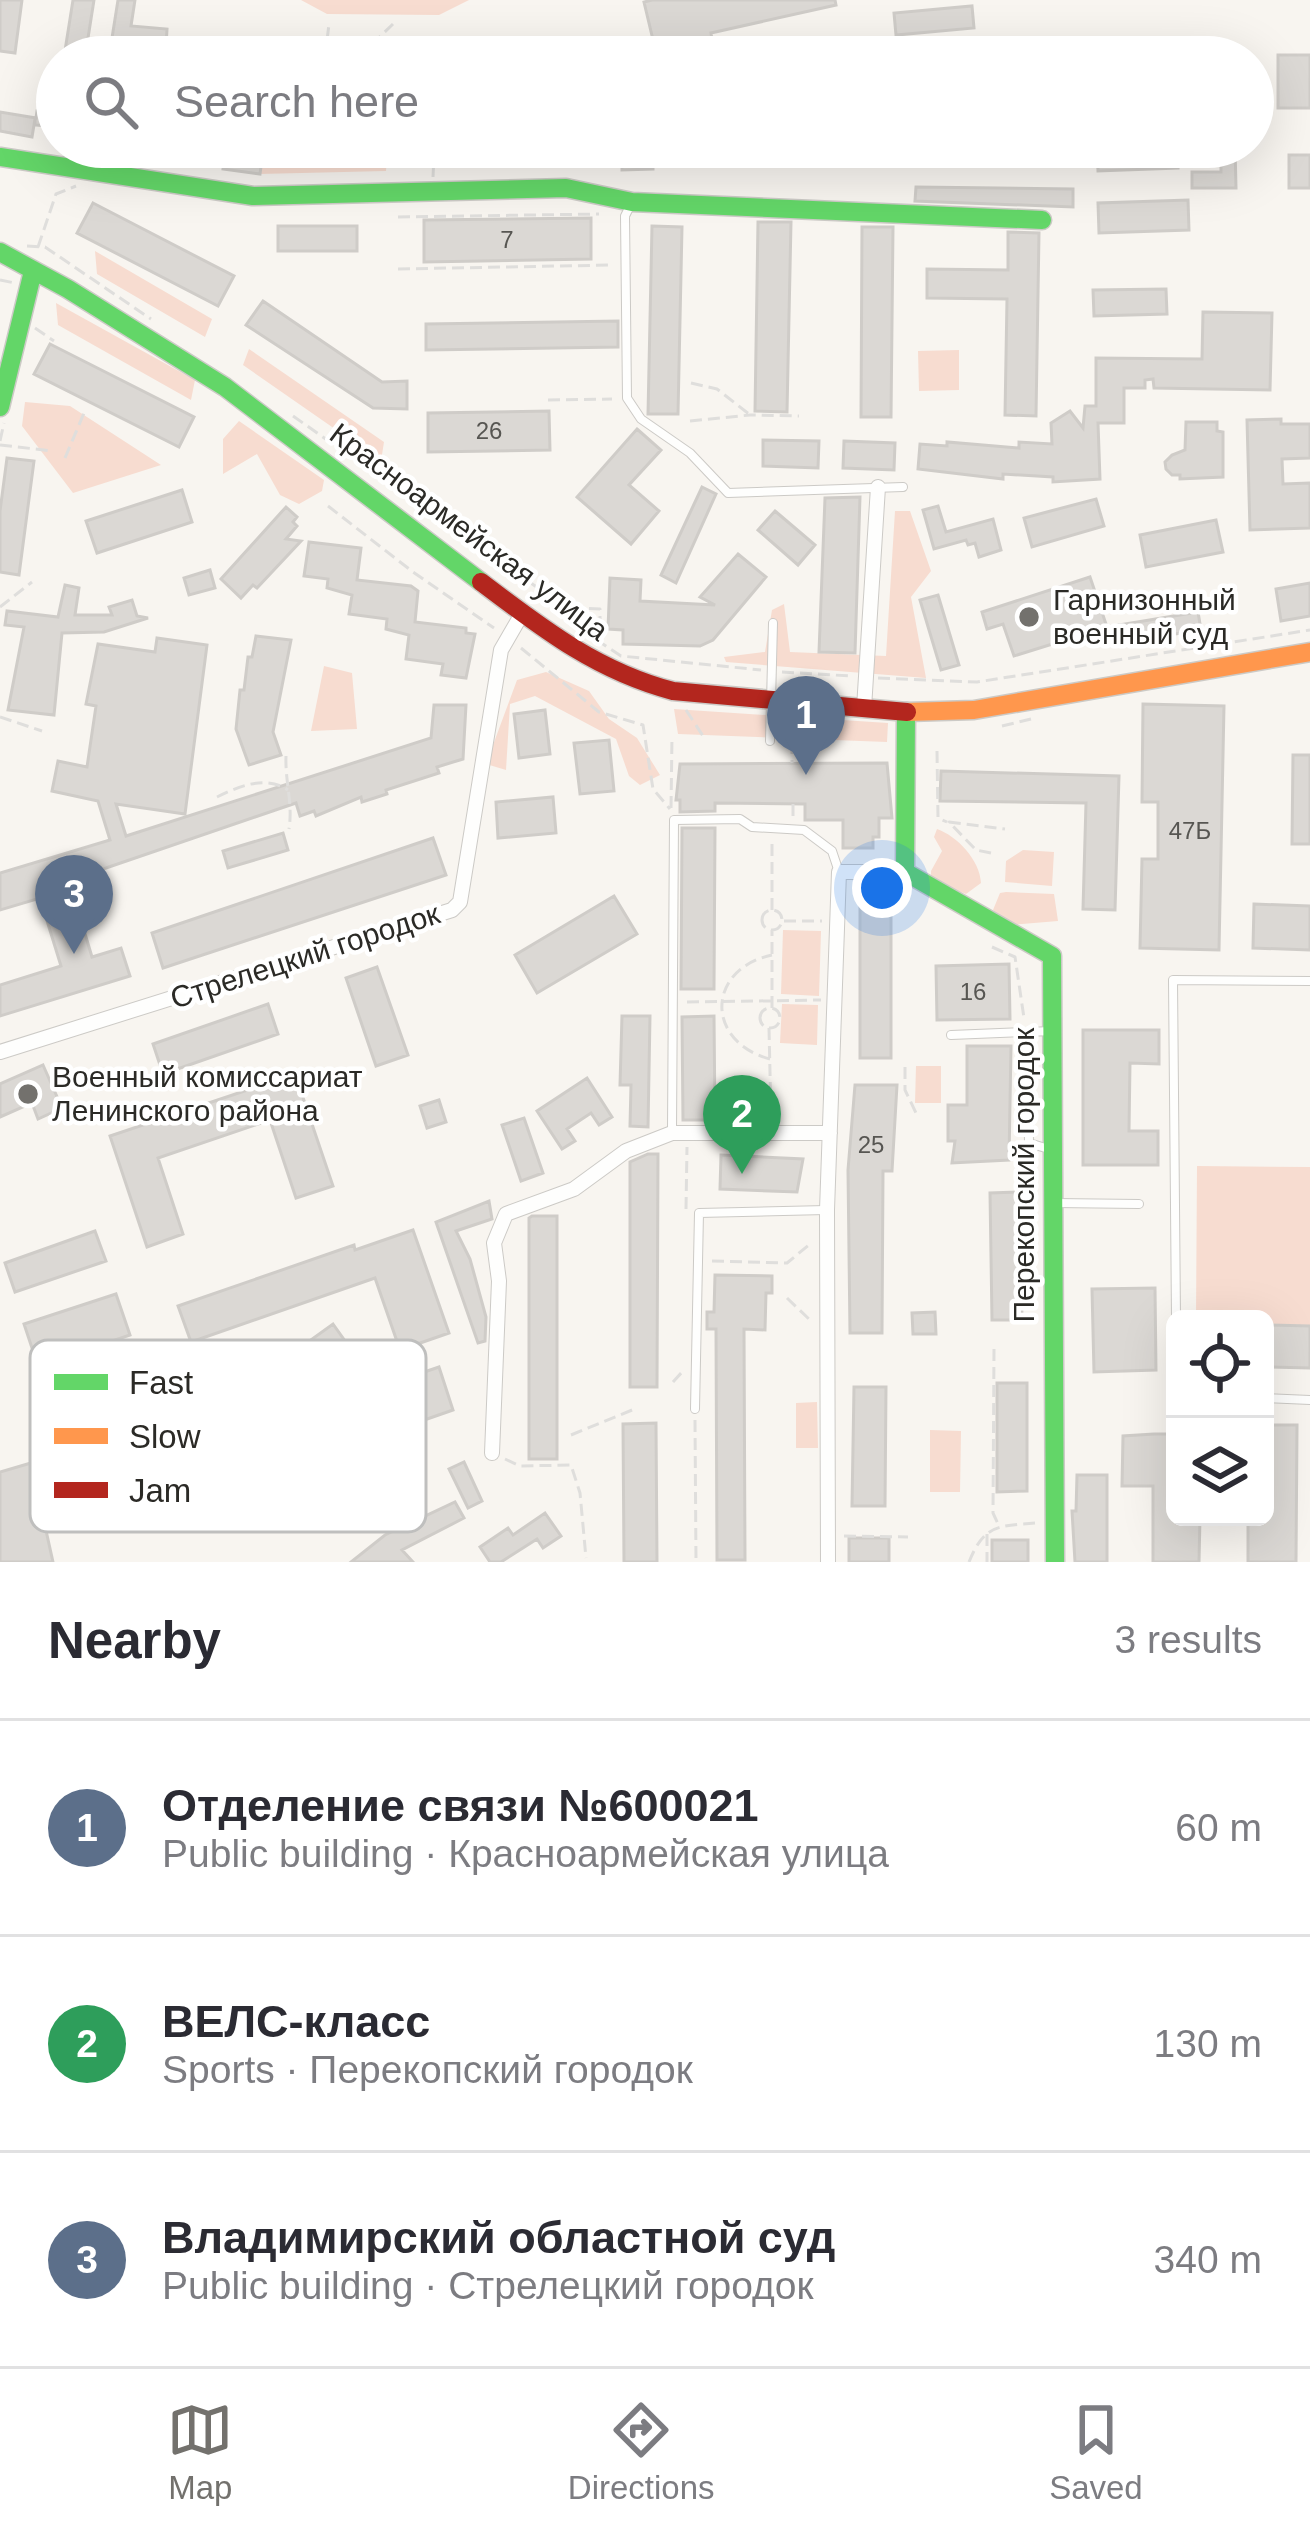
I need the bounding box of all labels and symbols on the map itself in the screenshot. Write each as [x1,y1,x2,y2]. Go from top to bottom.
house number: 7 [500,226,514,253]
street label: Красноармейская улица [324,416,615,647]
house number: 26 [476,417,502,444]
place label: Гарнизонный военный суд [1053,583,1236,650]
marker: Гарнизонный военный суд [1016,604,1042,630]
pin: 1 [767,676,845,775]
house number: 47Б [1169,817,1211,844]
pin: 3 [35,855,113,954]
your location [852,858,912,918]
street label: Стрелецкий городок [166,896,444,1015]
house number: 16 [960,978,986,1005]
street label: Перекопский городок [1007,1027,1040,1322]
place label: Военный комиссариат Ленинского района [52,1060,363,1127]
pin: 2 [703,1075,781,1174]
marker: Военный комиссариат Ленинского района [15,1081,41,1107]
house number: 25 [858,1131,884,1158]
legend [30,1340,426,1532]
text: Fast [129,1364,193,1401]
text: Slow [129,1418,201,1455]
text: Jam [129,1472,191,1509]

